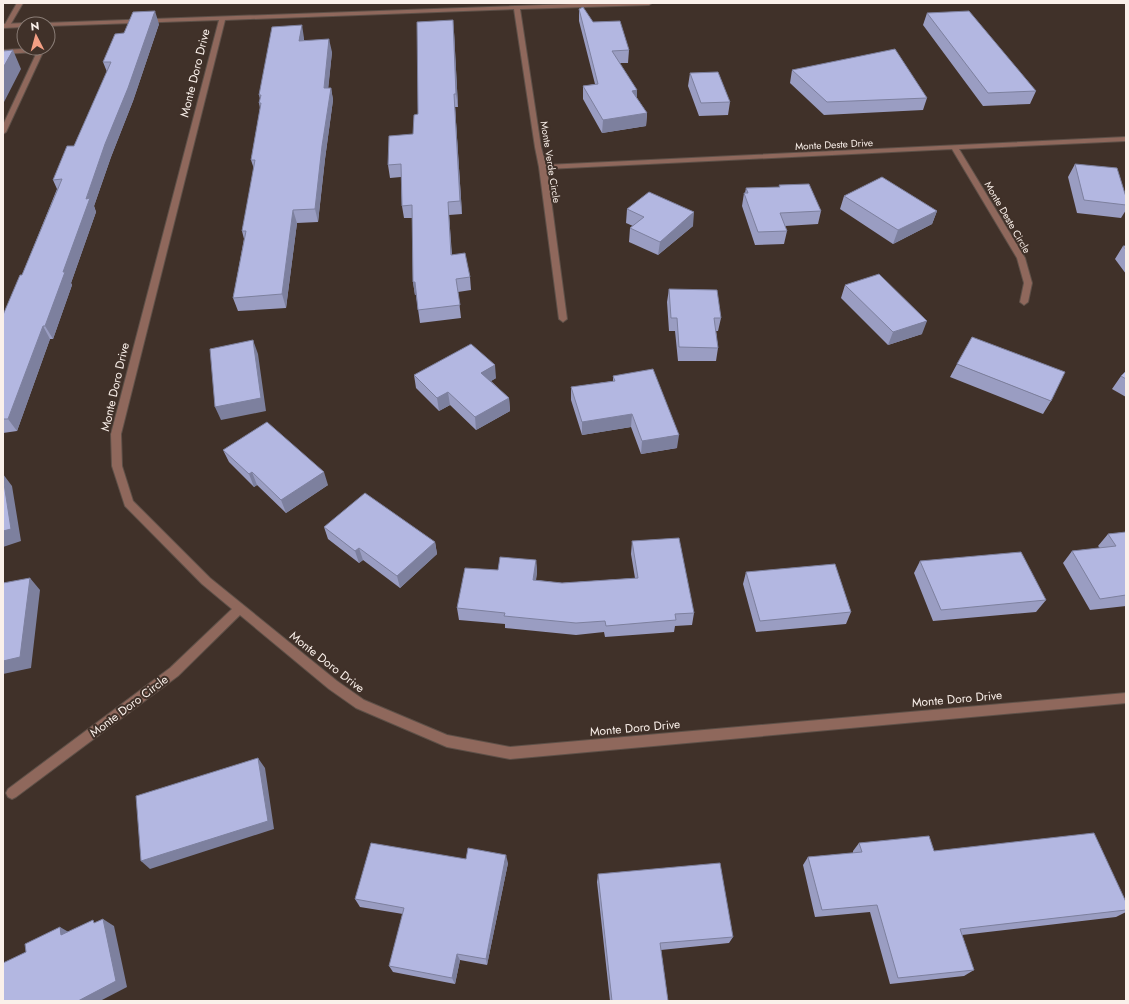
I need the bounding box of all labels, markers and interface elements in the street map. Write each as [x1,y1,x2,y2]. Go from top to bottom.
north arrow [16,16,56,56]
text: N [30,18,40,34]
street label: Monte Doro Drive [175,27,215,119]
street label: Monte Verde Circle [537,120,564,204]
street label: Monte Deste Drive [795,135,873,154]
street label: Monte Deste Circle [981,178,1034,256]
street label: Monte Doro Drive [96,341,134,433]
street label: Monte Doro Drive [286,627,368,697]
street label: Monte Doro Circle [86,671,172,741]
street label: Monte Doro Drive [911,686,1003,712]
street label: Monte Doro Drive [589,715,681,741]

